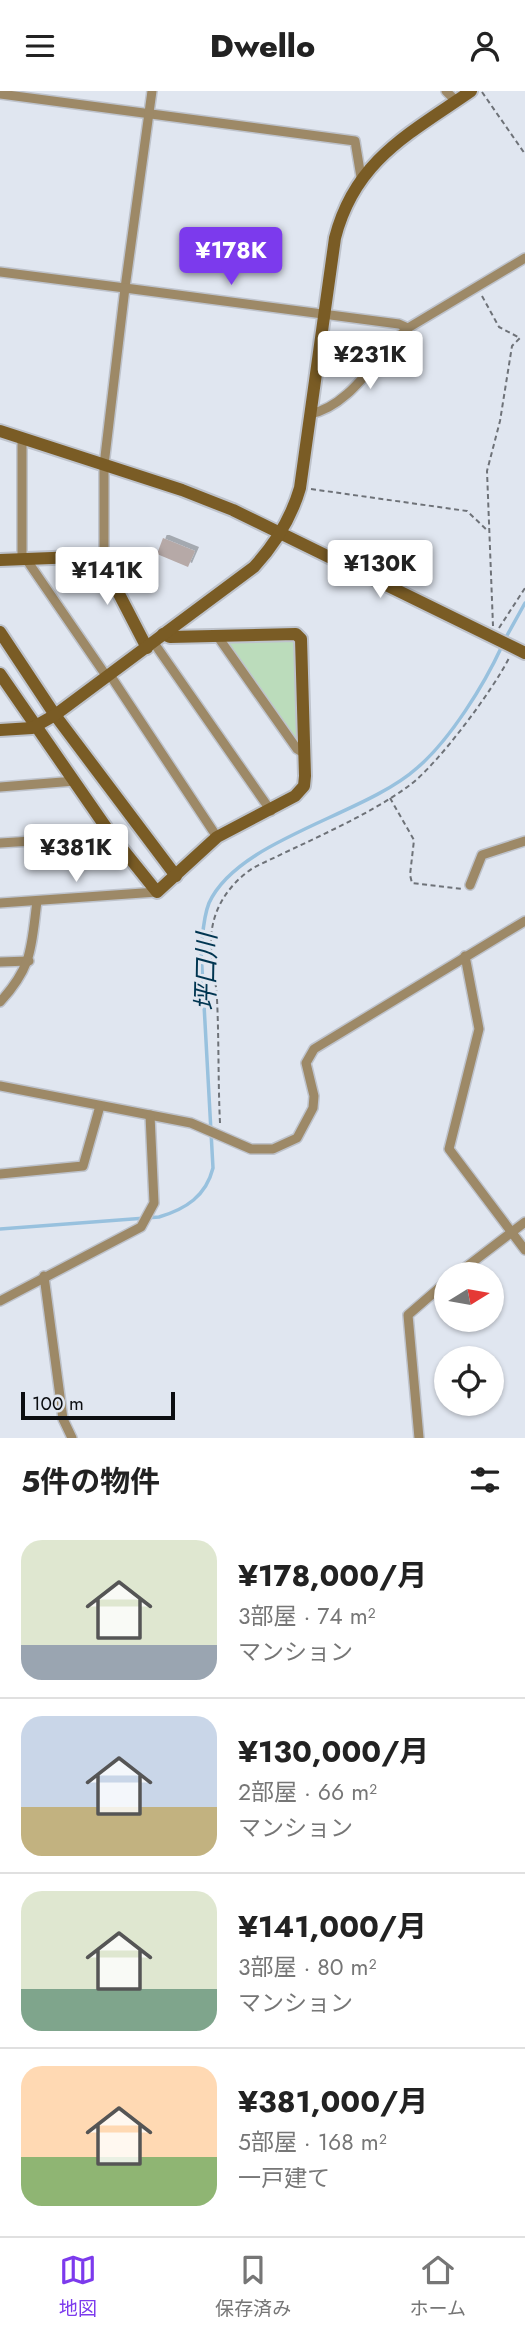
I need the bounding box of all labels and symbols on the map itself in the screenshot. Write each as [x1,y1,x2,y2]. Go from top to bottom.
pin: ¥178K [182,227,280,287]
pin: ¥231K [321,331,419,391]
pin: ¥130K [331,540,429,600]
pin: ¥141K [58,547,156,607]
pin: ¥381K [27,825,125,884]
water label: 坪口川 [186,930,226,1011]
north arrow [434,1262,504,1332]
scale bar [21,1389,175,1421]

